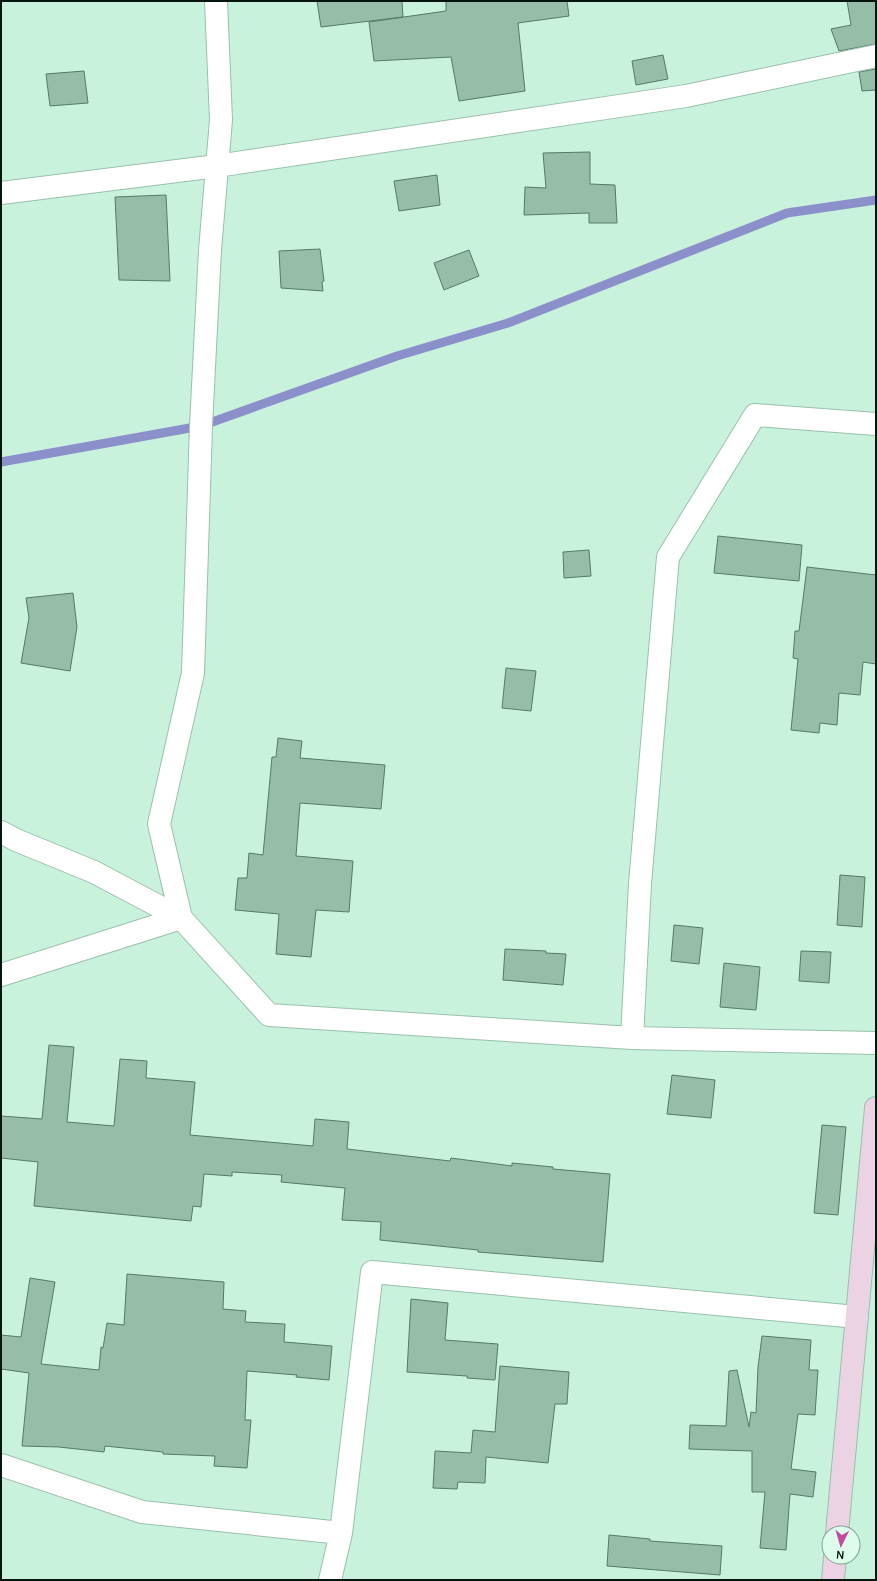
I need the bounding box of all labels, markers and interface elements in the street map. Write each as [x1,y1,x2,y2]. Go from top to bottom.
north arrow [821,1525,861,1565]
text: N [835,1548,845,1563]

